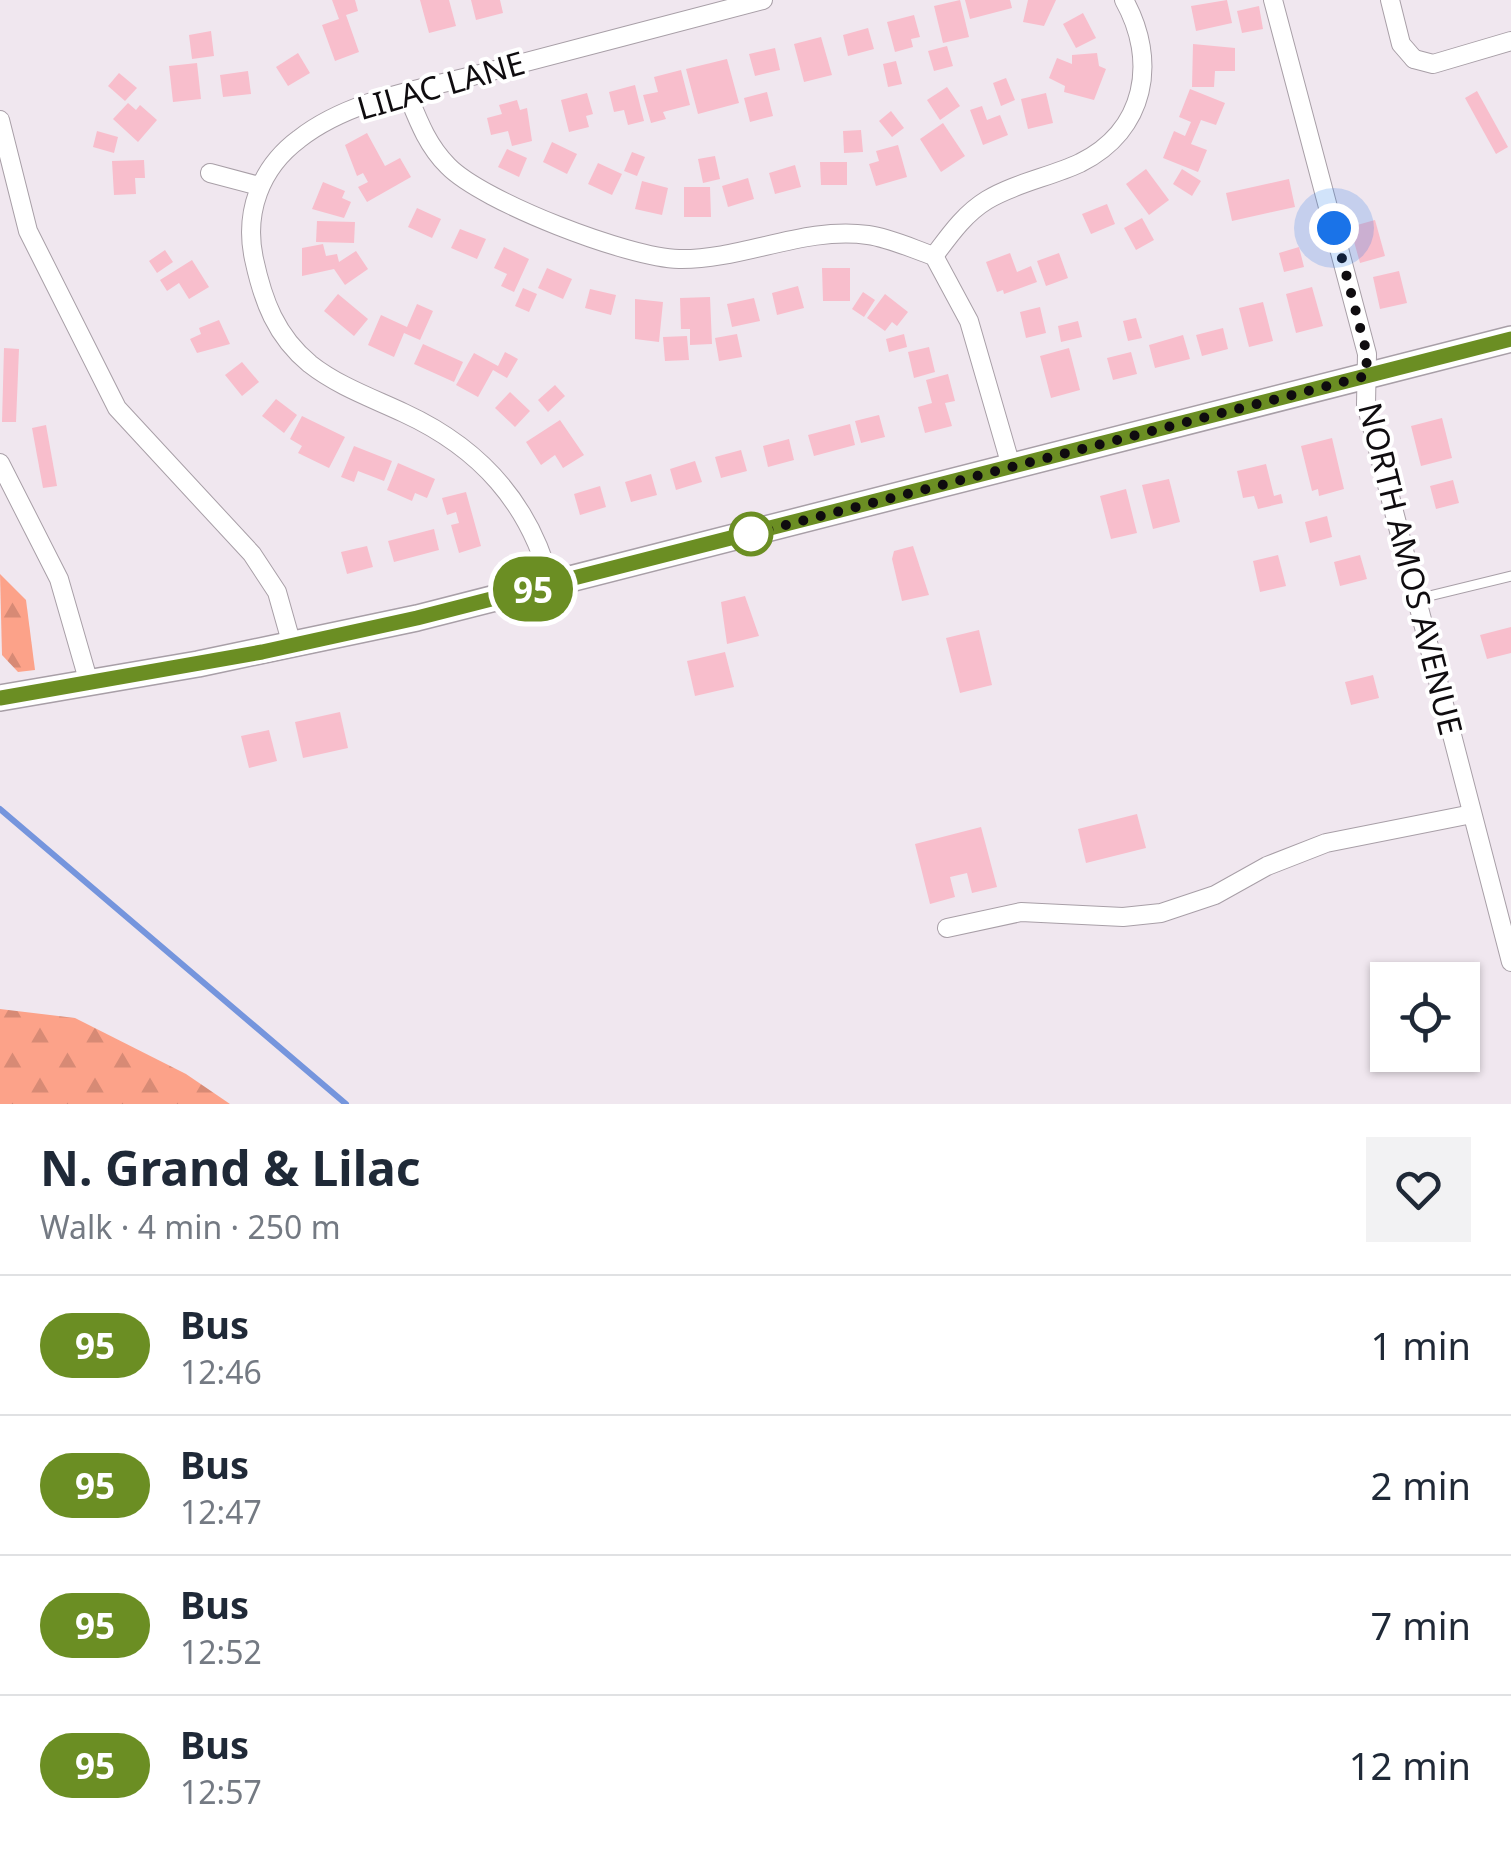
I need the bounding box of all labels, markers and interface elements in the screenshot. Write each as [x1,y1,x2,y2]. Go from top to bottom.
street label: LILAC LANE [352,40,529,129]
your location [1309,203,1359,253]
street label: NORTH AMOS AVENUE [1349,398,1474,739]
unlabelled marker [730,513,772,555]
line badge: 95 [488,556,578,622]
text: 95 [513,566,553,613]
map controls [1370,962,1480,1072]
button: locate [1370,962,1480,1072]
text: N. Grand & Lilac [40,1135,421,1200]
button: heart [1366,1137,1471,1242]
text: Walk · 4 min · 250 m [40,1205,341,1248]
text: Bus [180,1298,249,1350]
text: 1 min [1371,1319,1471,1371]
text: 95 [75,1322,115,1369]
text: 12:46 [180,1350,262,1393]
text: Bus [180,1438,249,1490]
text: 2 min [1371,1459,1471,1511]
text: 95 [75,1462,115,1509]
text: 12:47 [180,1490,262,1533]
text: Bus [180,1578,249,1630]
text: 7 min [1371,1599,1471,1651]
text: 95 [75,1602,115,1649]
text: 12:52 [180,1630,262,1673]
text: Bus [180,1718,249,1770]
text: 12 min [1349,1739,1471,1791]
text: 95 [75,1742,115,1789]
text: 12:57 [180,1770,262,1813]

